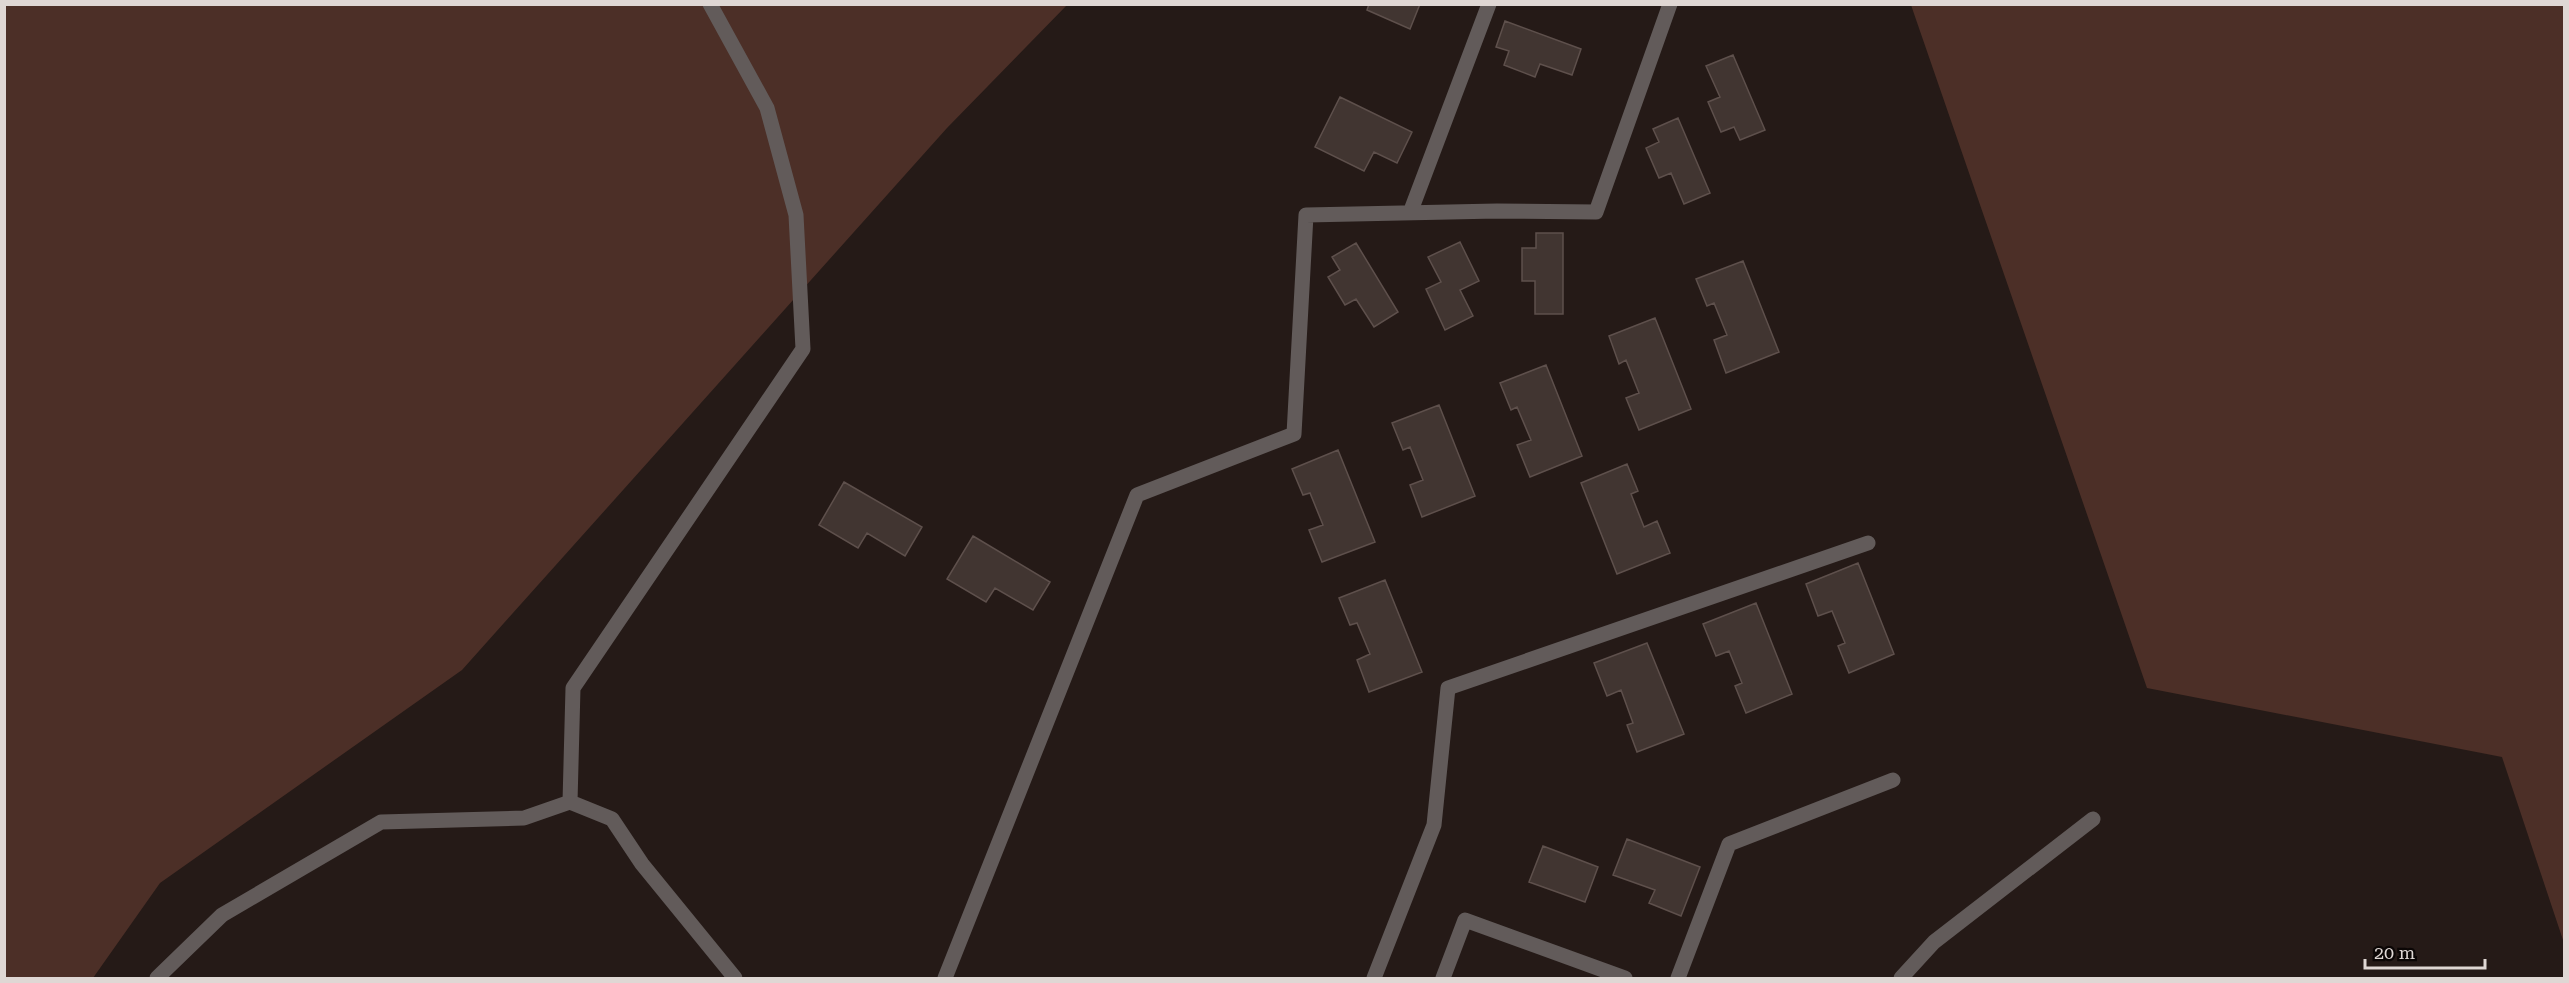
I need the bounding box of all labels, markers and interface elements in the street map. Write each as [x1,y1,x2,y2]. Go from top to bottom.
scale bar [2365,932,2485,970]
text: 20 m [2374,942,2415,963]

